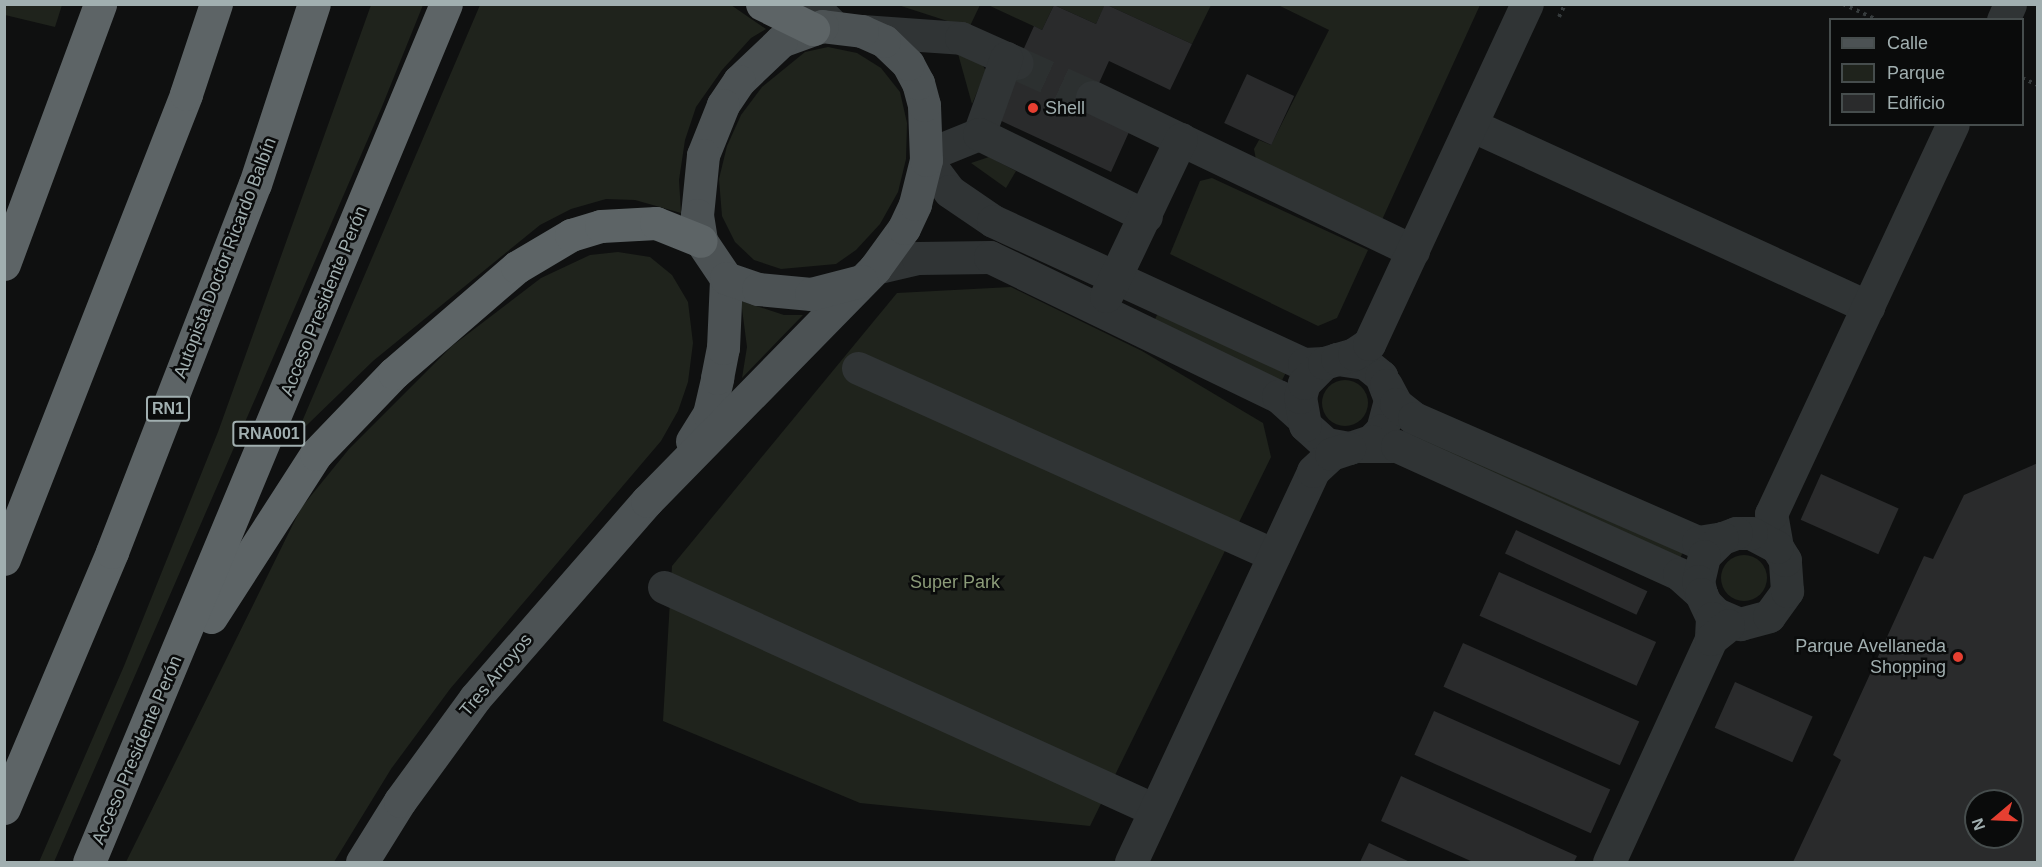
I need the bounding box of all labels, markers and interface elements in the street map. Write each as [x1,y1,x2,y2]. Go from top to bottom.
legend [1829,18,2024,126]
text: Calle [1887,33,1928,53]
text: Parque [1887,63,1945,83]
text: Edificio [1887,93,1945,113]
place label: Shell [1045,97,1085,119]
marker: Shell [1026,101,1040,115]
street label: Autopista Doctor Ricardo Balbín [169,135,281,381]
street label: Acceso Presidente Perón [276,203,372,399]
road number: RN1 [146,396,190,422]
road number: RNA001 [232,421,306,447]
park label: Super Park [910,571,1000,593]
street label: Tres Arroyos [455,629,537,721]
place label: Parque Avellaneda Shopping [1794,636,1946,678]
marker: Parque Avellaneda Shopping [1951,650,1965,664]
street label: Acceso Presidente Perón [87,652,187,848]
north arrow [1964,789,2024,849]
text: N [1968,816,1988,833]

